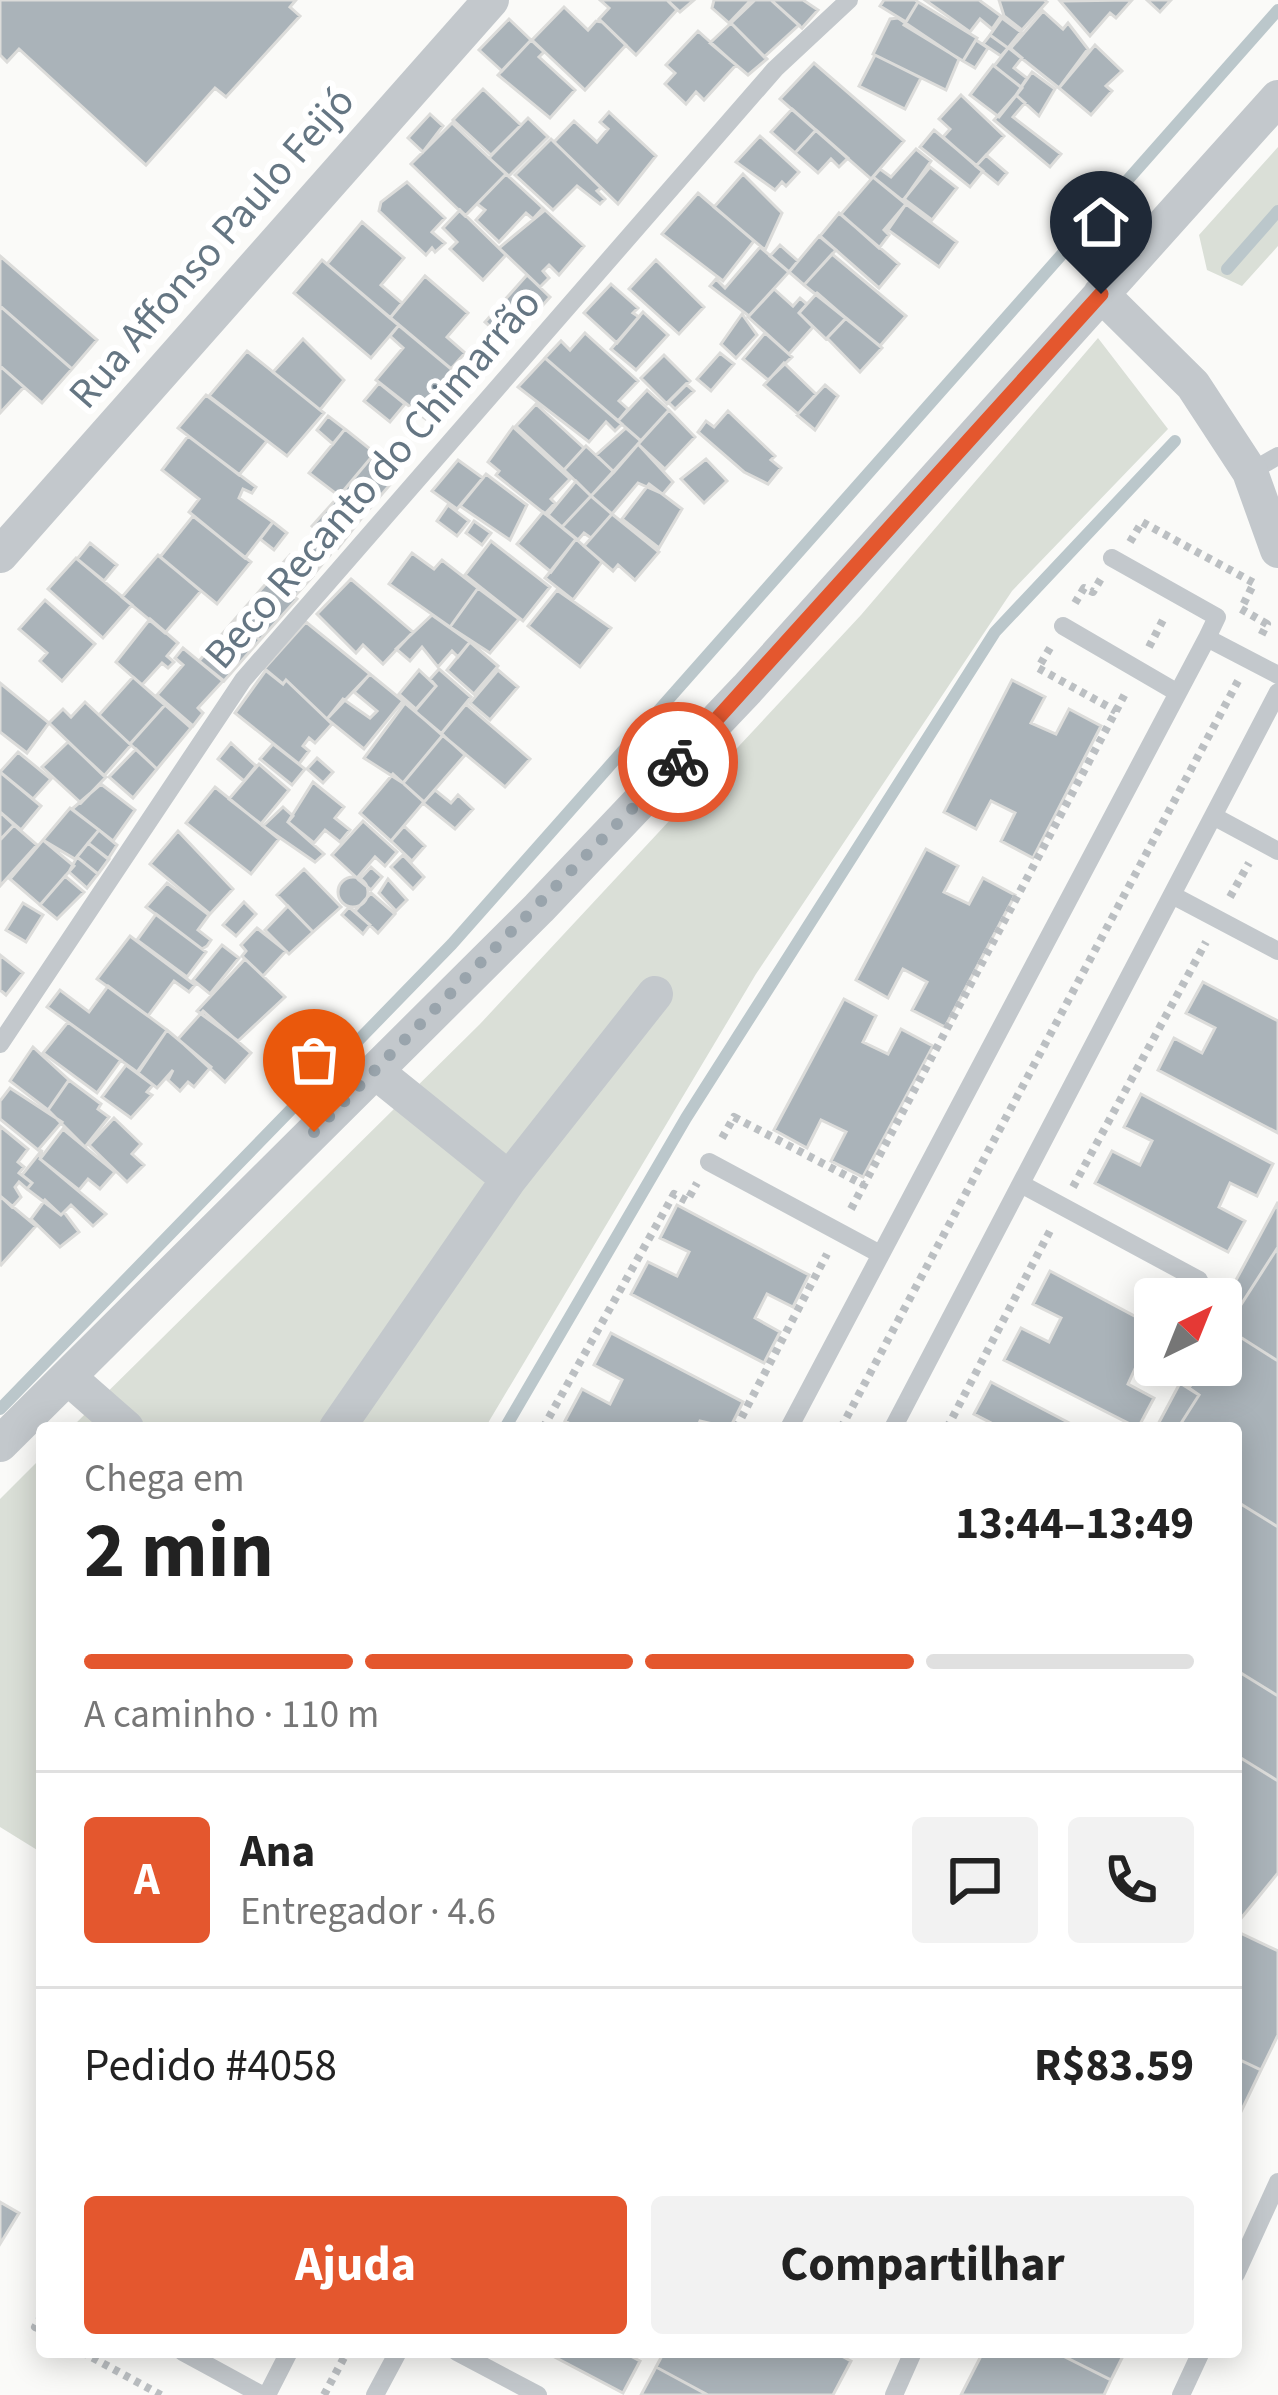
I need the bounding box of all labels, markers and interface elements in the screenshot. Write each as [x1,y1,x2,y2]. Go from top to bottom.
street label: Rua Affonso Paulo Feijó [55,74,369,422]
pin [1050,171,1152,294]
icon: home [1068,189,1134,255]
street label: Beco Recanto do Chimarrão [191,276,555,682]
courier [618,702,738,822]
icon: bike [645,729,711,795]
pin [263,1009,365,1132]
icon: bag [281,1027,347,1093]
north arrow [1134,1278,1242,1386]
map controls [1134,1278,1242,1386]
text: Chega em [84,1451,245,1507]
text: 13:44–13:49 [955,1492,1194,1556]
text: 2 min [84,1496,274,1607]
text: A caminho · 110 m [84,1687,379,1743]
button: chat [912,1817,1038,1943]
button: phone [1068,1817,1194,1943]
text: Ana [240,1820,315,1884]
text: A [134,1848,160,1912]
text: Entregador · 4.6 [240,1884,496,1940]
text: Pedido #4058 [84,2034,337,2098]
text: R$83.59 [1034,2034,1194,2098]
button: Ajuda [84,2196,627,2334]
button: Compartilhar [651,2196,1194,2334]

